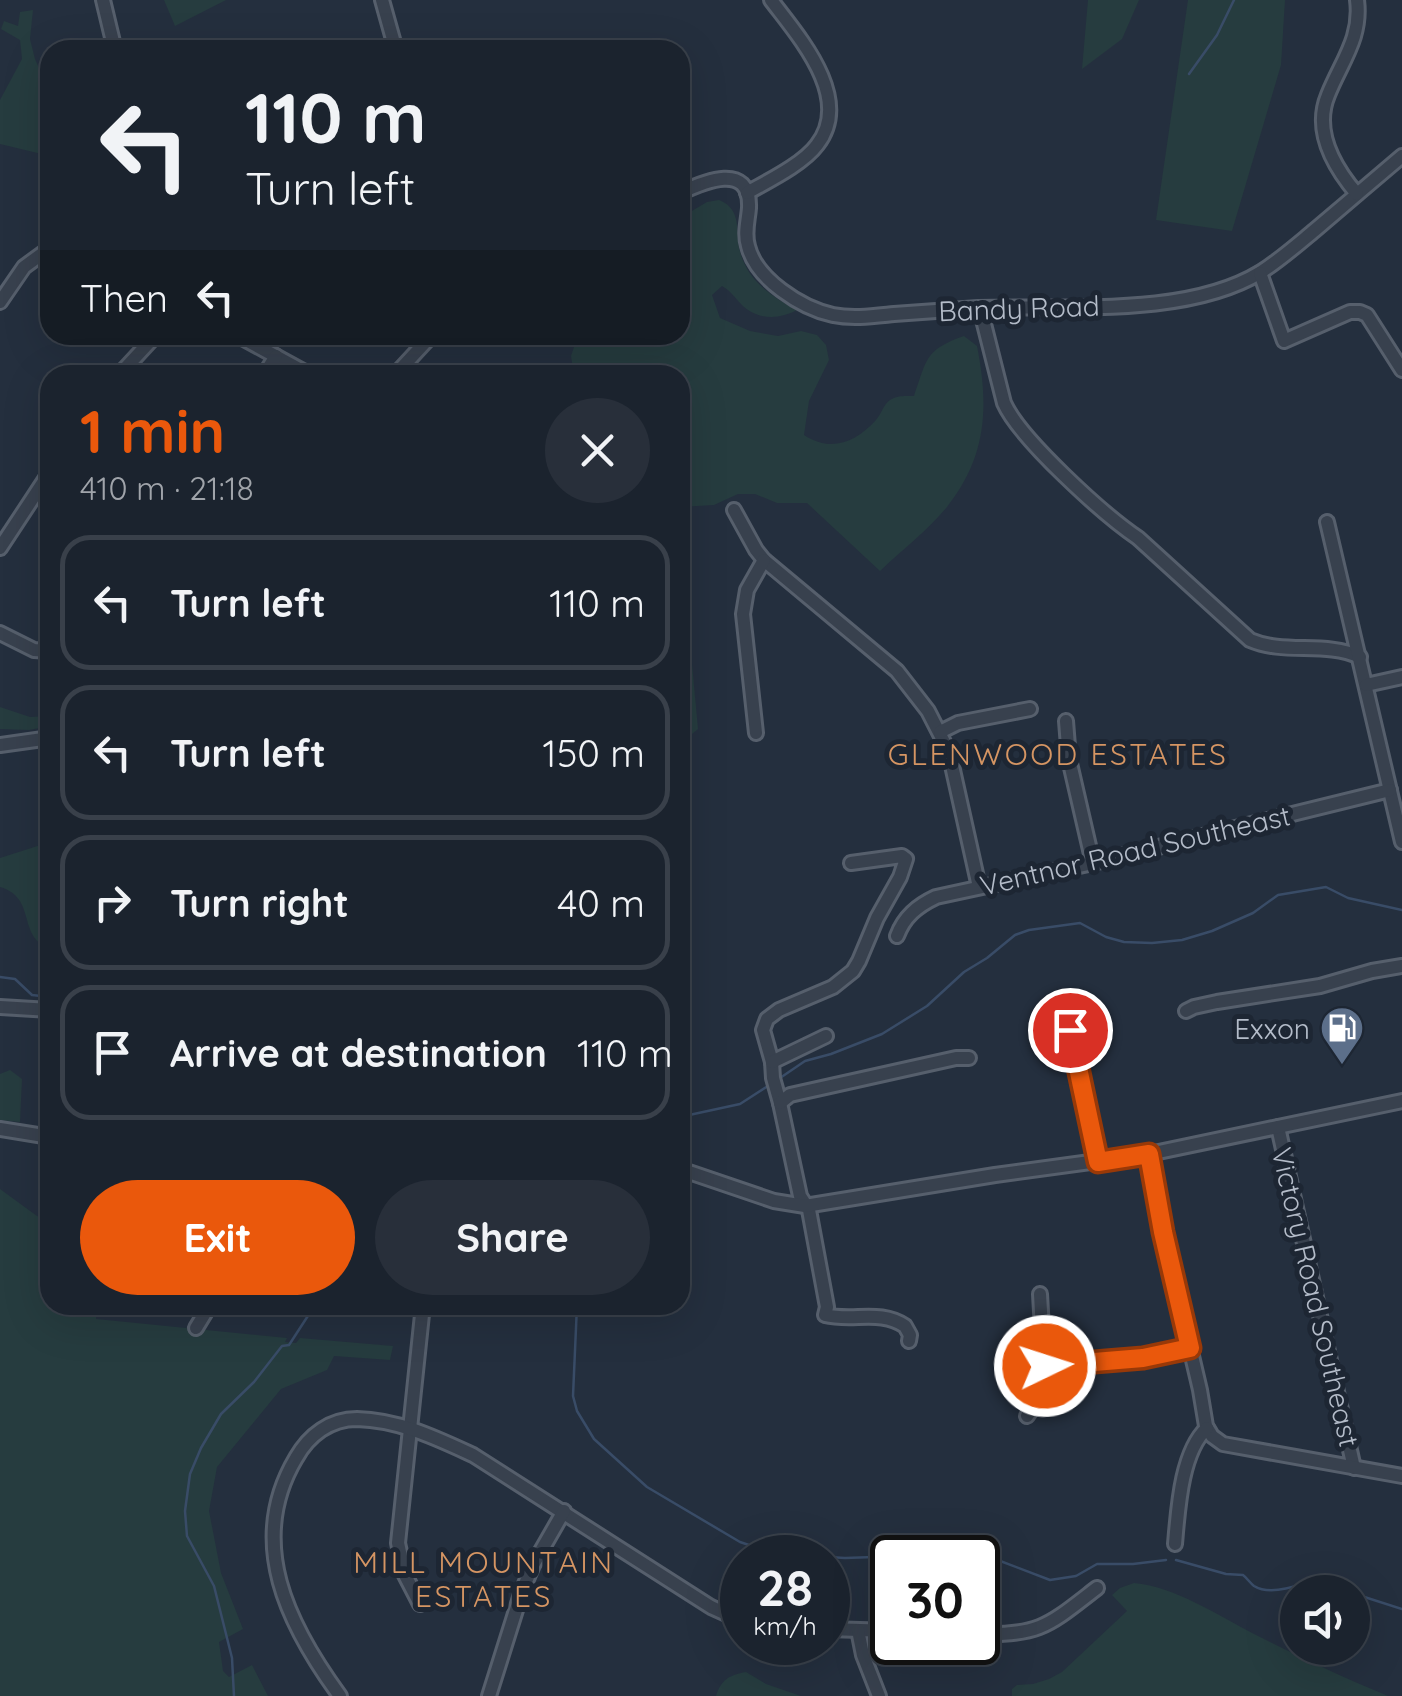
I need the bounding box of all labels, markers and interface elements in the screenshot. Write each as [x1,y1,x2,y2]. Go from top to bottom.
text: 110 m [245,73,427,161]
icon: left [80,80,210,210]
text: Turn left [245,160,415,216]
icon: left [188,270,243,325]
text: Then [80,274,168,322]
street label: Bandy Road [938,288,1100,328]
text: 1 min [80,393,225,468]
button: close [545,398,650,503]
text: 410 m · 21:18 [80,468,254,508]
icon: left [85,575,140,630]
text: Turn left [170,579,326,627]
text: 110 m [549,579,645,627]
icon: left [85,725,140,780]
text: Turn left [170,729,326,777]
text: 150 m [543,729,645,777]
district label: GLENWOOD ESTATES [888,735,1228,773]
street label: Ventnor Road Southeast [976,797,1294,903]
icon: right [85,875,140,930]
text: Turn right [170,879,349,927]
text: 40 m [557,879,645,927]
pin [1028,988,1113,1073]
icon: arrive [1043,1003,1098,1058]
fuel station icon: Exxon [1319,1005,1365,1066]
place label: Exxon [1234,1011,1310,1046]
icon: arrive [85,1025,140,1080]
text: Arrive at destination [170,1029,547,1077]
text: 110 m [577,1029,673,1077]
street label: Victory Road Southeast [1264,1144,1368,1450]
button: Exit [80,1180,355,1295]
button: Share [375,1180,650,1295]
position arrow [993,1314,1097,1418]
speed limit sign: 30 [870,1535,1000,1665]
district label: MILL MOUNTAIN ESTATES [353,1543,615,1615]
text: 28 [757,1556,813,1619]
map controls [1280,1575,1370,1665]
button: sound [1280,1575,1370,1665]
text: km/h [753,1610,817,1641]

